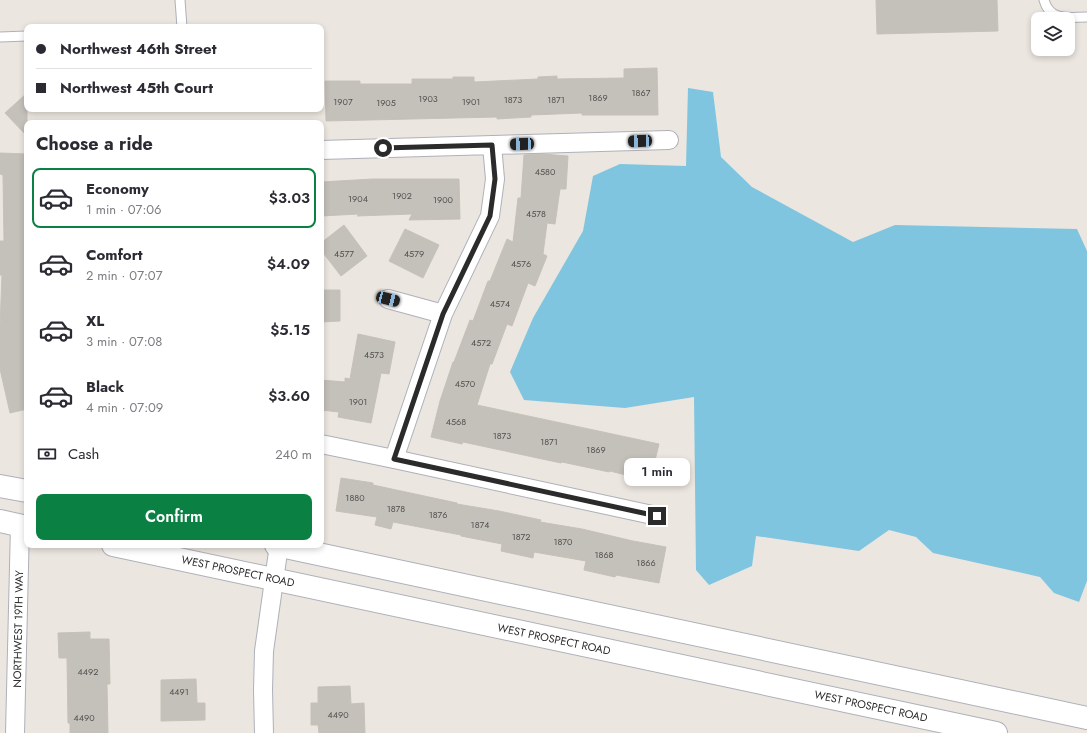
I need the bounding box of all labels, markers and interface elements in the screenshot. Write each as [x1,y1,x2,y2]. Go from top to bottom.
map controls [1031,12,1075,56]
button: layers [1031,12,1075,56]
text: Northwest 46th Street [60,38,216,60]
text: Northwest 45th Court [60,77,213,99]
house number: 1867 [632,86,651,99]
house number: 1869 [588,91,608,104]
house number: 1903 [418,92,438,105]
house number: 1873 [504,93,522,106]
house number: 1871 [547,93,565,106]
house number: 1907 [333,95,353,108]
house number: 1901 [462,95,480,108]
house number: 1905 [376,96,396,109]
text: Choose a ride [36,131,153,157]
car [628,135,652,147]
car [510,138,534,150]
route start [374,139,392,157]
house number: 4580 [535,165,556,178]
text: Economy [86,178,149,200]
icon: car [38,180,74,216]
text: $3.03 [269,187,310,209]
house number: 1902 [392,189,412,202]
house number: 1904 [348,192,368,205]
house number: 1900 [433,193,454,206]
text: 1 min · 07:06 [86,200,162,219]
house number: 4578 [526,207,546,220]
text: Comfort [86,244,143,266]
icon: car [38,246,74,282]
house number: 4577 [334,247,354,260]
house number: 4579 [404,247,424,260]
text: $4.09 [267,253,310,275]
house number: 4576 [511,257,531,270]
text: 2 min · 07:07 [86,266,163,285]
car [375,290,401,308]
house number: 4574 [490,297,510,310]
text: XL [86,310,104,332]
icon: car [38,312,74,348]
text: $5.15 [270,319,310,341]
text: 3 min · 07:08 [86,332,162,351]
house number: 4572 [471,336,491,349]
house number: 4573 [364,348,384,361]
text: Black [86,376,124,398]
house number: 4570 [455,377,476,390]
icon: car [38,378,74,414]
text: $3.60 [268,385,310,407]
house number: 1901 [349,395,367,408]
text: 4 min · 07:09 [86,398,163,417]
house number: 4568 [446,415,466,428]
house number: 1873 [493,429,511,442]
house number: 1871 [540,435,558,448]
icon: cash [36,443,58,465]
text: Cash [68,443,99,465]
house number: 1869 [586,443,606,456]
text: 240 m [275,445,312,464]
callout: 1 min [624,458,690,486]
text: 1 min [641,462,673,481]
house number: 1880 [345,491,365,504]
button: Confirm [36,494,312,540]
house number: 1878 [387,502,405,515]
route end [648,507,666,525]
house number: 1876 [429,508,447,521]
house number: 1874 [471,518,489,531]
house number: 1872 [512,530,530,543]
house number: 1870 [554,535,573,548]
house number: 1868 [594,548,614,561]
street label: WEST PROSPECT ROAD [180,551,297,591]
house number: 1866 [636,556,656,569]
street label: NORTHWEST 19TH WAY [9,569,27,688]
street label: WEST PROSPECT ROAD [496,619,613,659]
house number: 4492 [78,665,98,678]
house number: 4491 [169,685,189,698]
street label: WEST PROSPECT ROAD [813,686,930,726]
house number: 4490 [327,708,349,721]
house number: 4490 [73,711,95,724]

